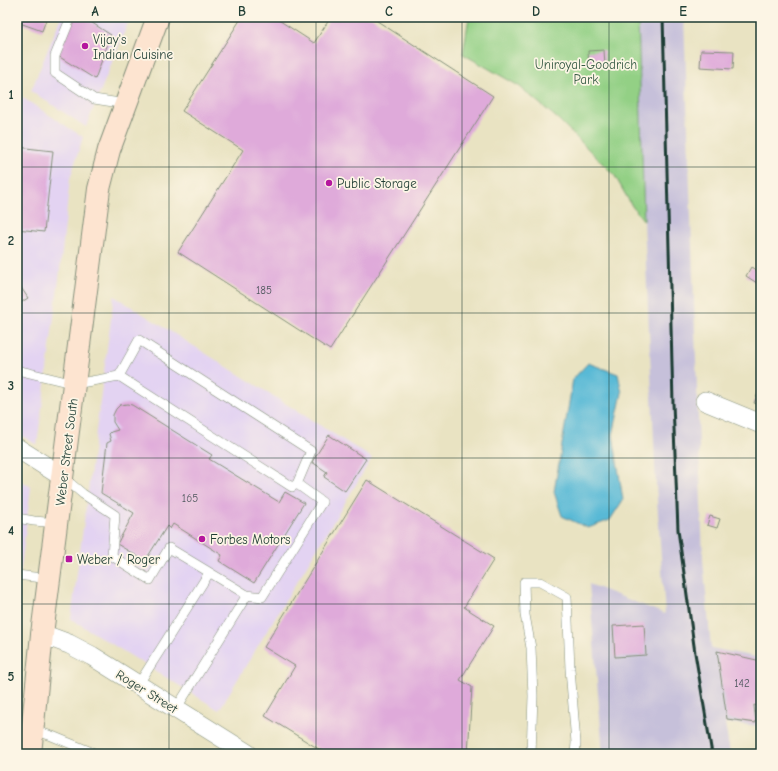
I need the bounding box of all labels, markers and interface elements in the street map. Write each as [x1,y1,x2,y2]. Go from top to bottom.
text: A [91,4,99,19]
text: B [238,4,246,19]
text: C [385,4,393,19]
text: D [532,4,540,19]
text: E [679,4,687,19]
place label: Vijay's Indian Cuisine [93,32,173,62]
marker: Vijay's Indian Cuisine [80,41,90,51]
park label: Uniroyal-Goodrich Park [535,57,637,87]
text: 1 [8,87,14,102]
place label: Public Storage [337,176,417,191]
marker: Public Storage [324,178,334,188]
text: 2 [8,233,14,248]
house number: 185 [256,284,272,297]
text: 3 [8,378,14,393]
street label: Weber Street South [52,397,81,507]
house number: 165 [182,492,198,505]
text: 4 [8,523,14,538]
place label: Forbes Motors [210,532,290,547]
marker: Forbes Motors [197,534,207,544]
place label: Weber / Roger [77,552,161,567]
marker: Weber / Roger [64,554,74,564]
street label: Roger Street [113,667,181,717]
text: 5 [8,669,15,684]
house number: 142 [734,677,750,690]

